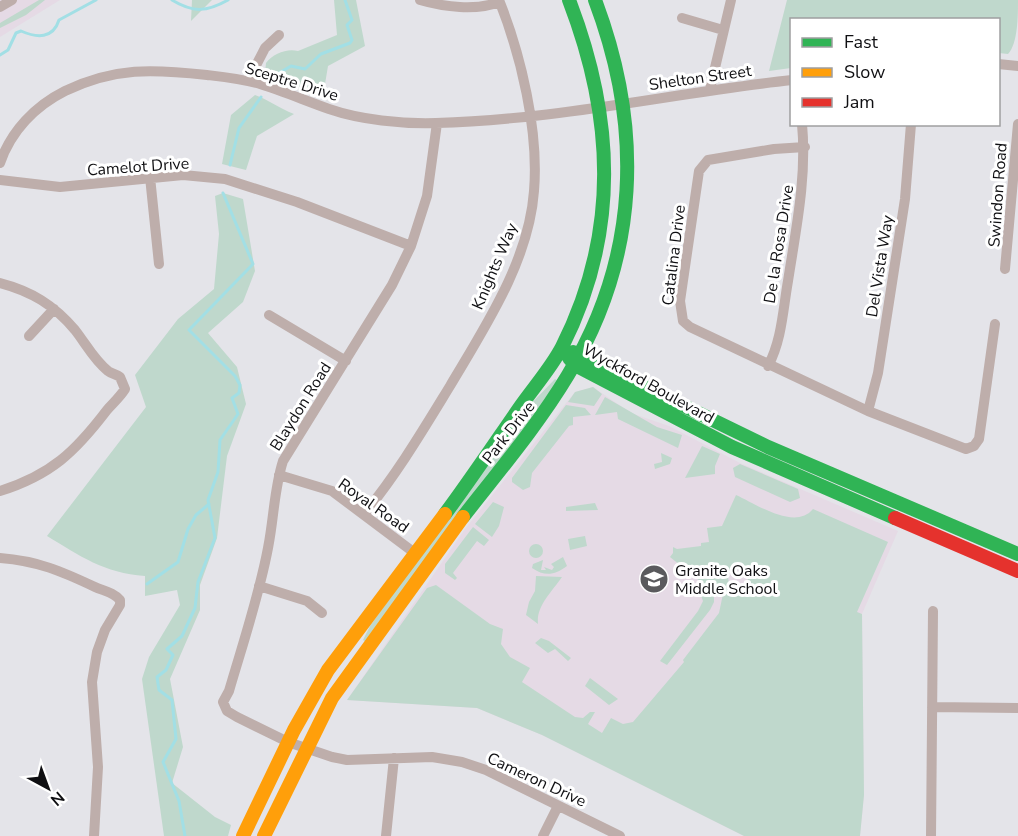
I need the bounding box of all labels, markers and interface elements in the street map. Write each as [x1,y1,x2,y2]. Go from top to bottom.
legend [790,18,1000,126]
text: Fast [844,30,879,54]
street label: Sceptre Drive [242,57,341,107]
street label: Shelton Street [647,60,753,96]
text: Slow [844,60,885,84]
text: Jam [843,90,875,114]
street label: Swindon Road [983,142,1013,248]
street label: Camelot Drive [86,152,190,182]
street label: De la Rosa Drive [759,183,799,305]
street label: Catalina Drive [657,204,691,307]
street label: Del Vista Way [861,213,899,319]
street label: Knights Way [467,219,523,313]
street label: Wyckford Boulevard [579,339,718,429]
street label: Blaydon Road [265,358,337,455]
street label: Park Drive [477,397,540,469]
street label: Royal Road [334,473,413,538]
place label: Granite Oaks Middle School [675,560,777,600]
school or university icon: Granite Oaks Middle School [638,563,670,595]
street label: Cameron Drive [483,747,590,812]
north arrow [18,758,78,818]
text: N [45,786,69,811]

